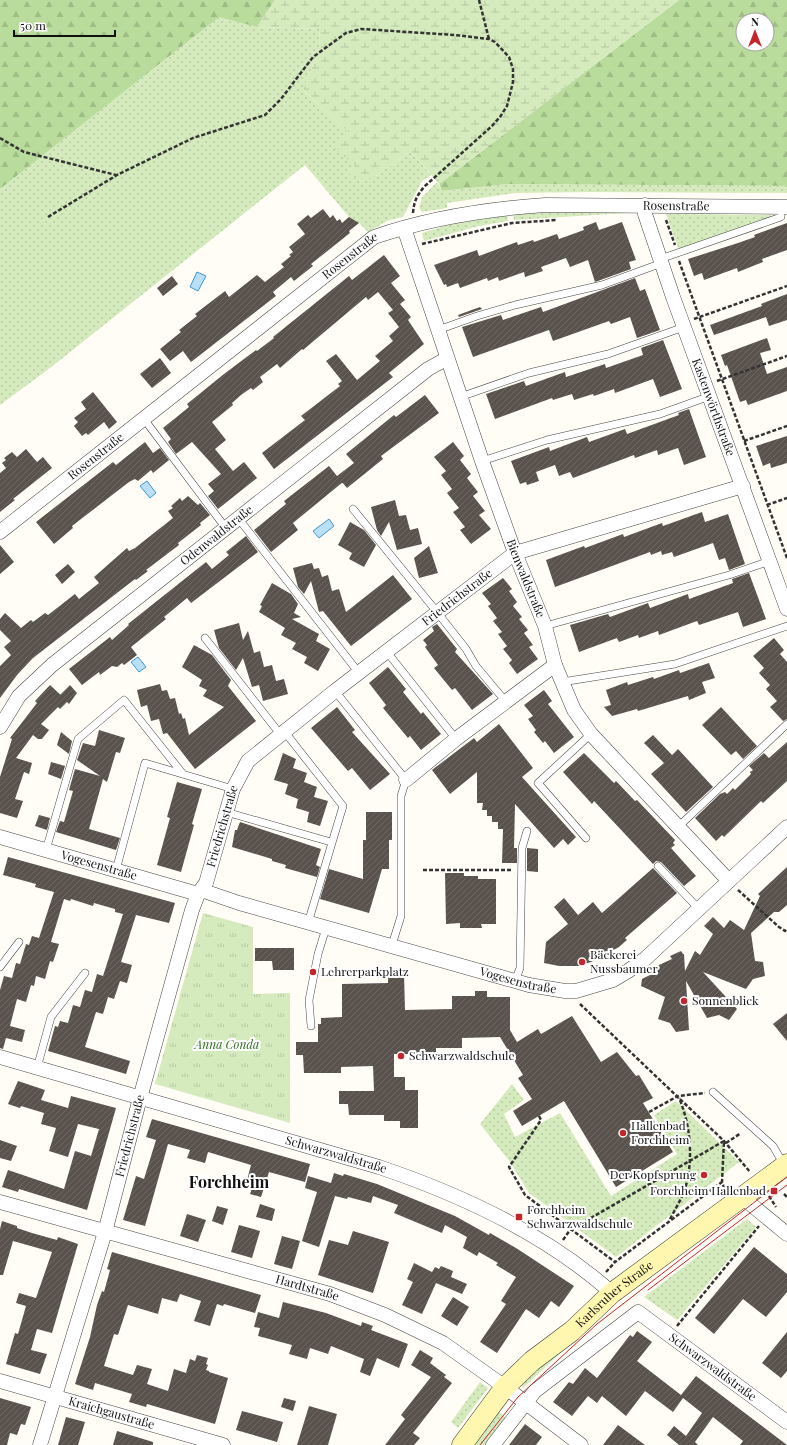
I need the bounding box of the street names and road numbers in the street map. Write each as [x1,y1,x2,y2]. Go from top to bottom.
street label: Rosenstraße [643,197,710,213]
street label: Rosenstraße [318,227,379,282]
street label: Kastenwörthstraße [689,356,739,458]
street label: Rosenstraße [64,429,126,483]
street label: Odenwaldstraße [176,501,256,568]
street label: Bienwaldstraße [504,537,550,620]
street label: Friedrichstraße [418,565,495,629]
street label: Friedrichstraße [202,782,241,869]
street label: Vogesenstraße [58,846,139,883]
street label: Vogesenstraße [477,962,558,996]
street label: Friedrichstraße [111,1093,148,1179]
street label: Schwarzwaldstraße [284,1131,389,1176]
street label: Karlsruher Straße [572,1256,656,1331]
street label: Hardtstraße [274,1270,342,1304]
street label: Schwarzwaldstraße [666,1329,760,1404]
street label: Kraichgaustraße [67,1392,157,1432]

